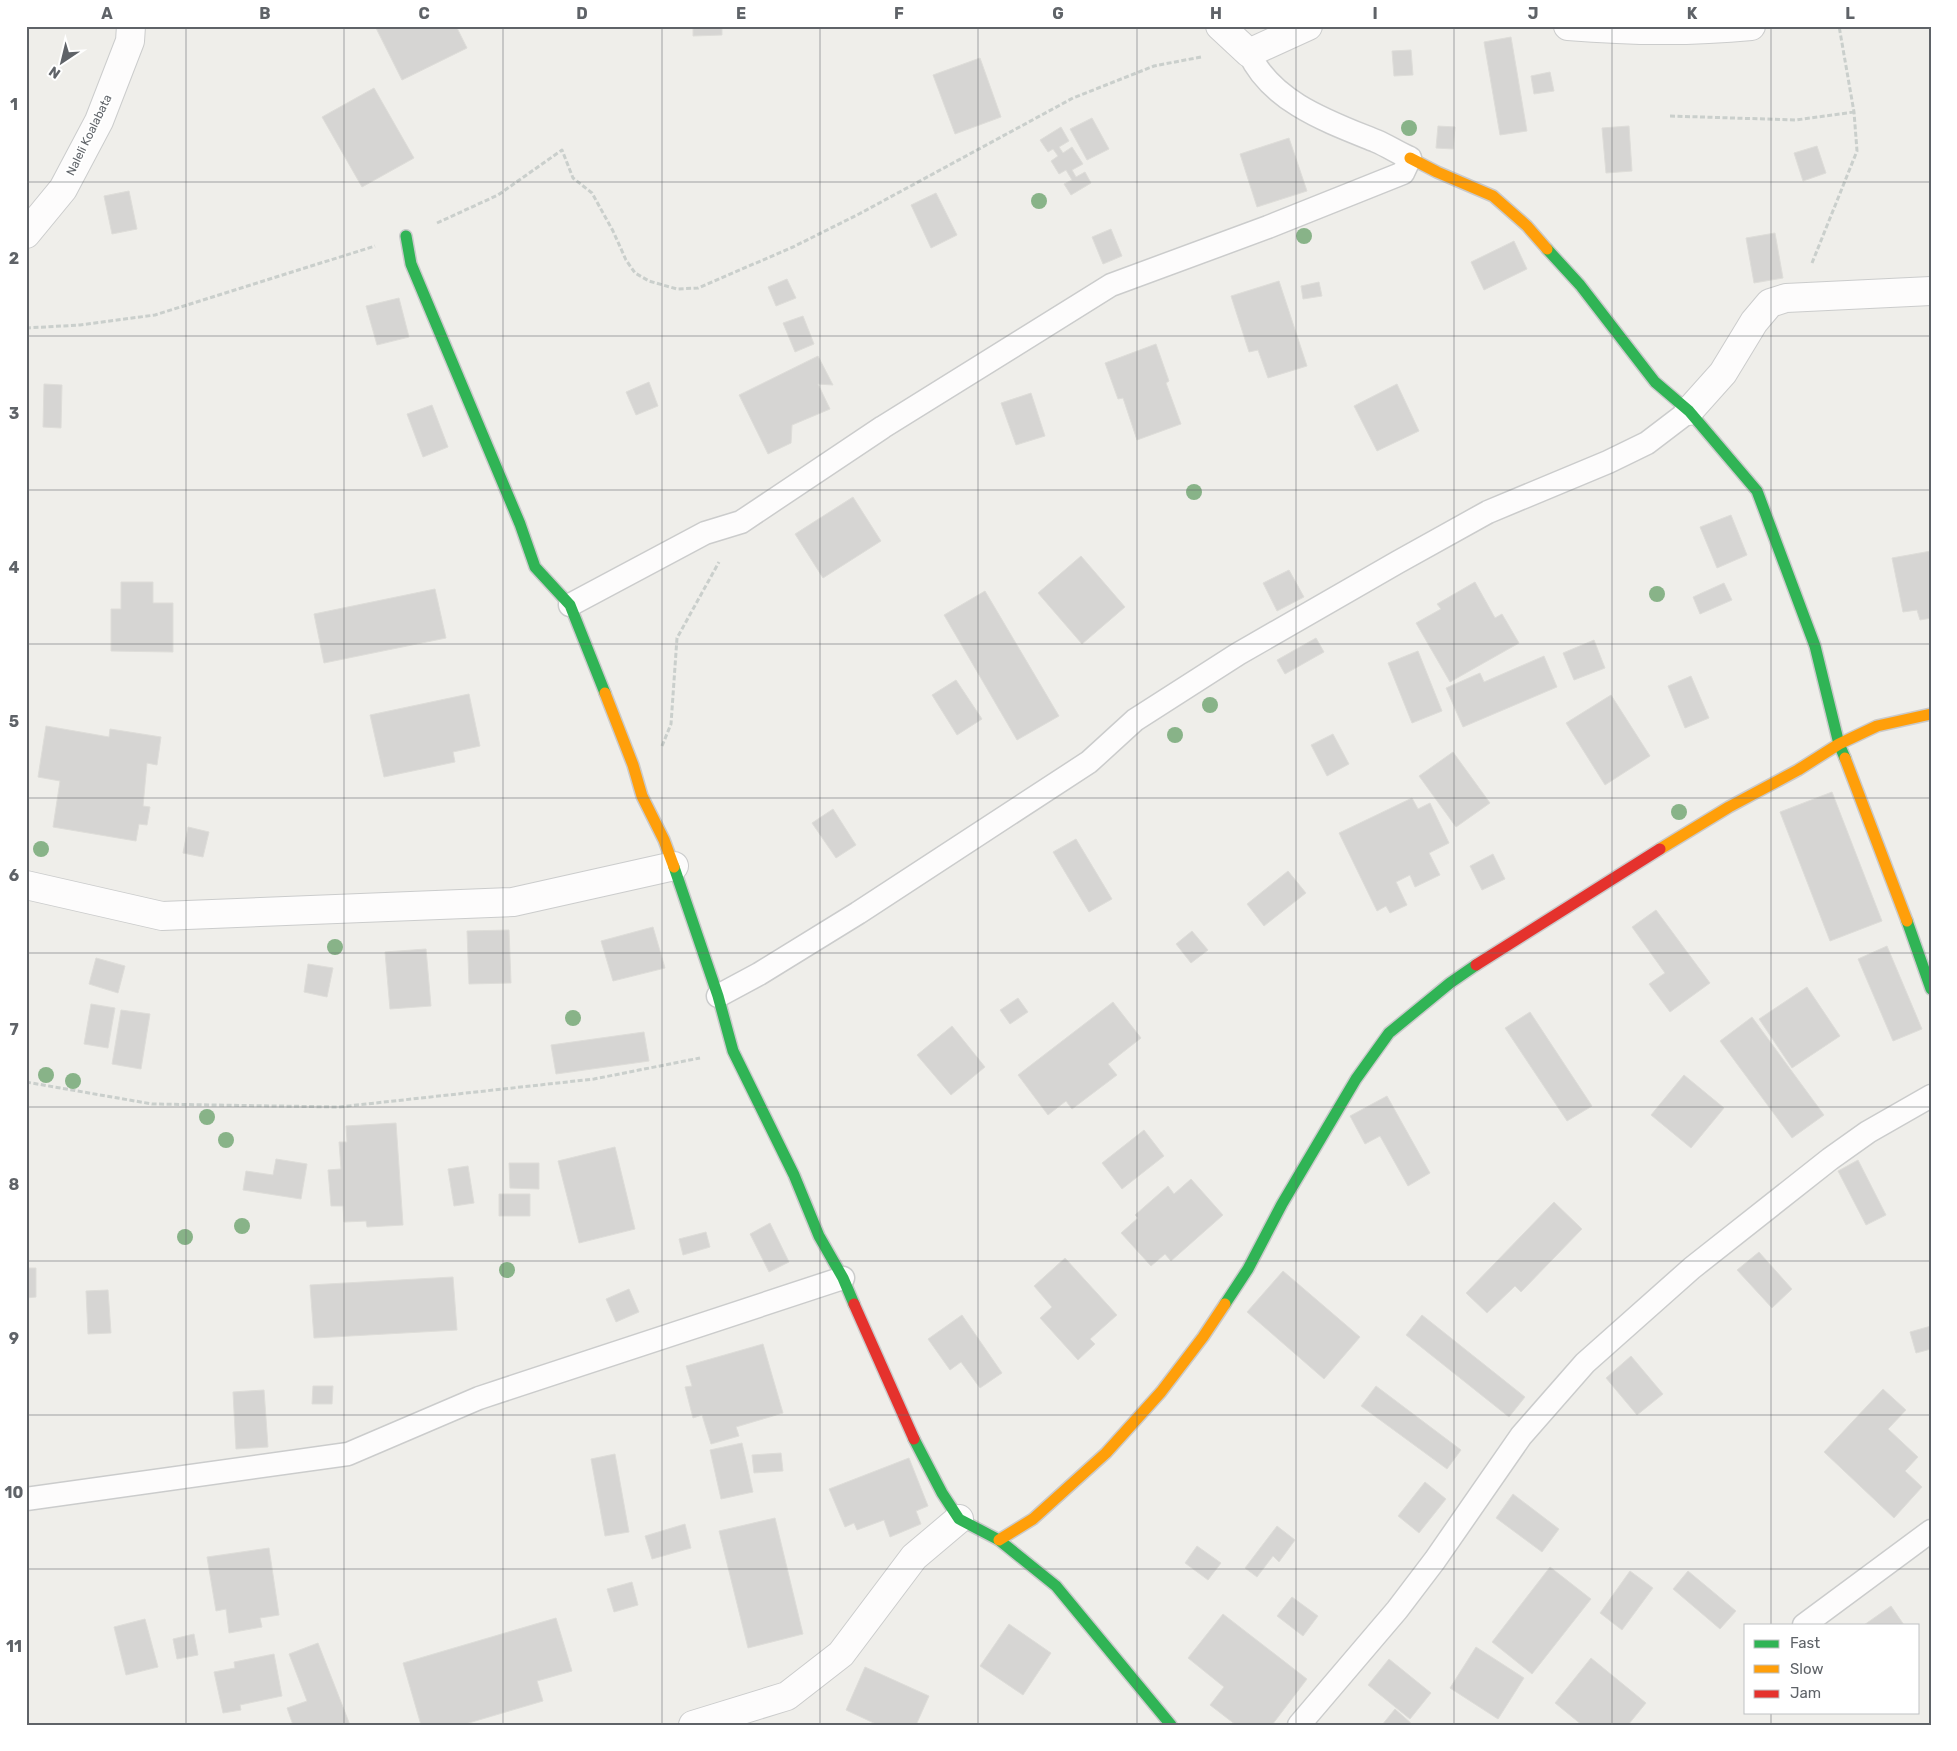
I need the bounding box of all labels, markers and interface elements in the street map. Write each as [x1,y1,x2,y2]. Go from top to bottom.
text: A [101,4,113,23]
text: B [259,4,271,23]
text: C [418,4,430,23]
text: D [576,4,588,23]
text: E [736,4,746,23]
text: F [894,4,904,23]
text: G [1052,4,1064,23]
text: H [1210,4,1222,23]
text: I [1372,4,1378,23]
text: J [1528,4,1538,23]
text: K [1687,4,1698,23]
text: L [1845,4,1855,23]
north arrow [38,38,88,88]
text: N [46,62,64,82]
street label: Naleli Koalabata [63,92,115,178]
text: 1 [10,95,18,114]
text: 2 [9,249,19,268]
text: 3 [9,404,19,423]
text: 4 [9,558,20,577]
text: 5 [9,712,19,731]
text: 6 [9,866,19,885]
text: 7 [9,1020,19,1039]
text: 8 [9,1175,20,1194]
text: 9 [9,1329,19,1348]
text: 10 [5,1483,24,1502]
legend [1744,1624,1920,1714]
text: Fast [1790,1634,1820,1652]
text: 11 [6,1637,22,1656]
text: Slow [1790,1660,1823,1678]
text: Jam [1790,1684,1821,1702]

